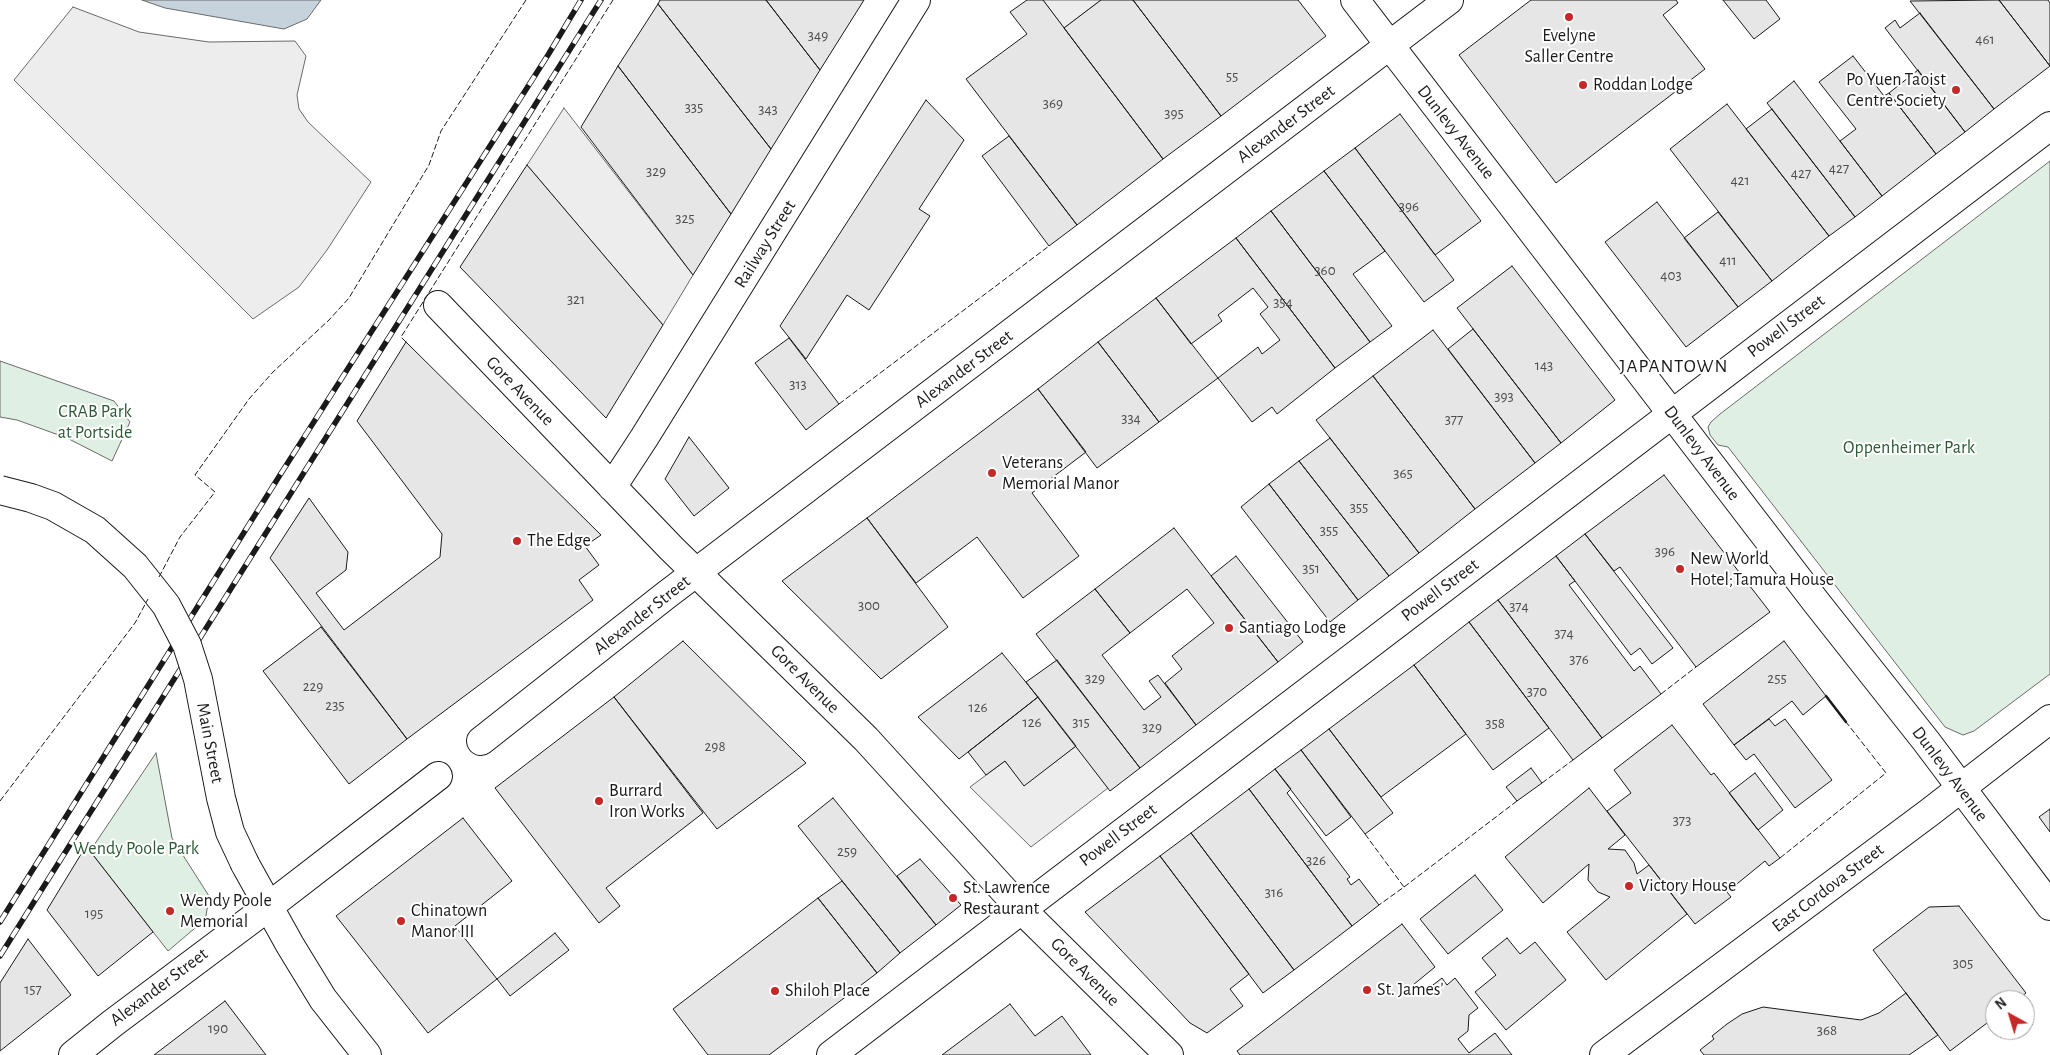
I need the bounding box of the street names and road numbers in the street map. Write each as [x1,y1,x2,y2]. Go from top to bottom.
street label: Alexander Street [1233,80,1339,168]
street label: Dunlevy Avenue [1413,81,1499,183]
street label: Railway Street [729,196,801,292]
street label: Powell Street [1743,290,1829,362]
street label: Alexander Street [911,325,1017,413]
street label: Gore Avenue [481,352,559,430]
street label: Dunlevy Avenue [1659,401,1745,505]
street label: Powell Street [1397,554,1483,626]
street label: Alexander Street [589,571,695,659]
street label: Gore Avenue [766,640,844,718]
street label: Main Street [192,701,228,785]
street label: Dunlevy Avenue [1907,722,1993,826]
street label: Powell Street [1075,799,1161,871]
street label: East Cordova Street [1768,839,1888,937]
street label: Gore Avenue [1046,933,1124,1011]
street label: Alexander Street [106,943,212,1031]

